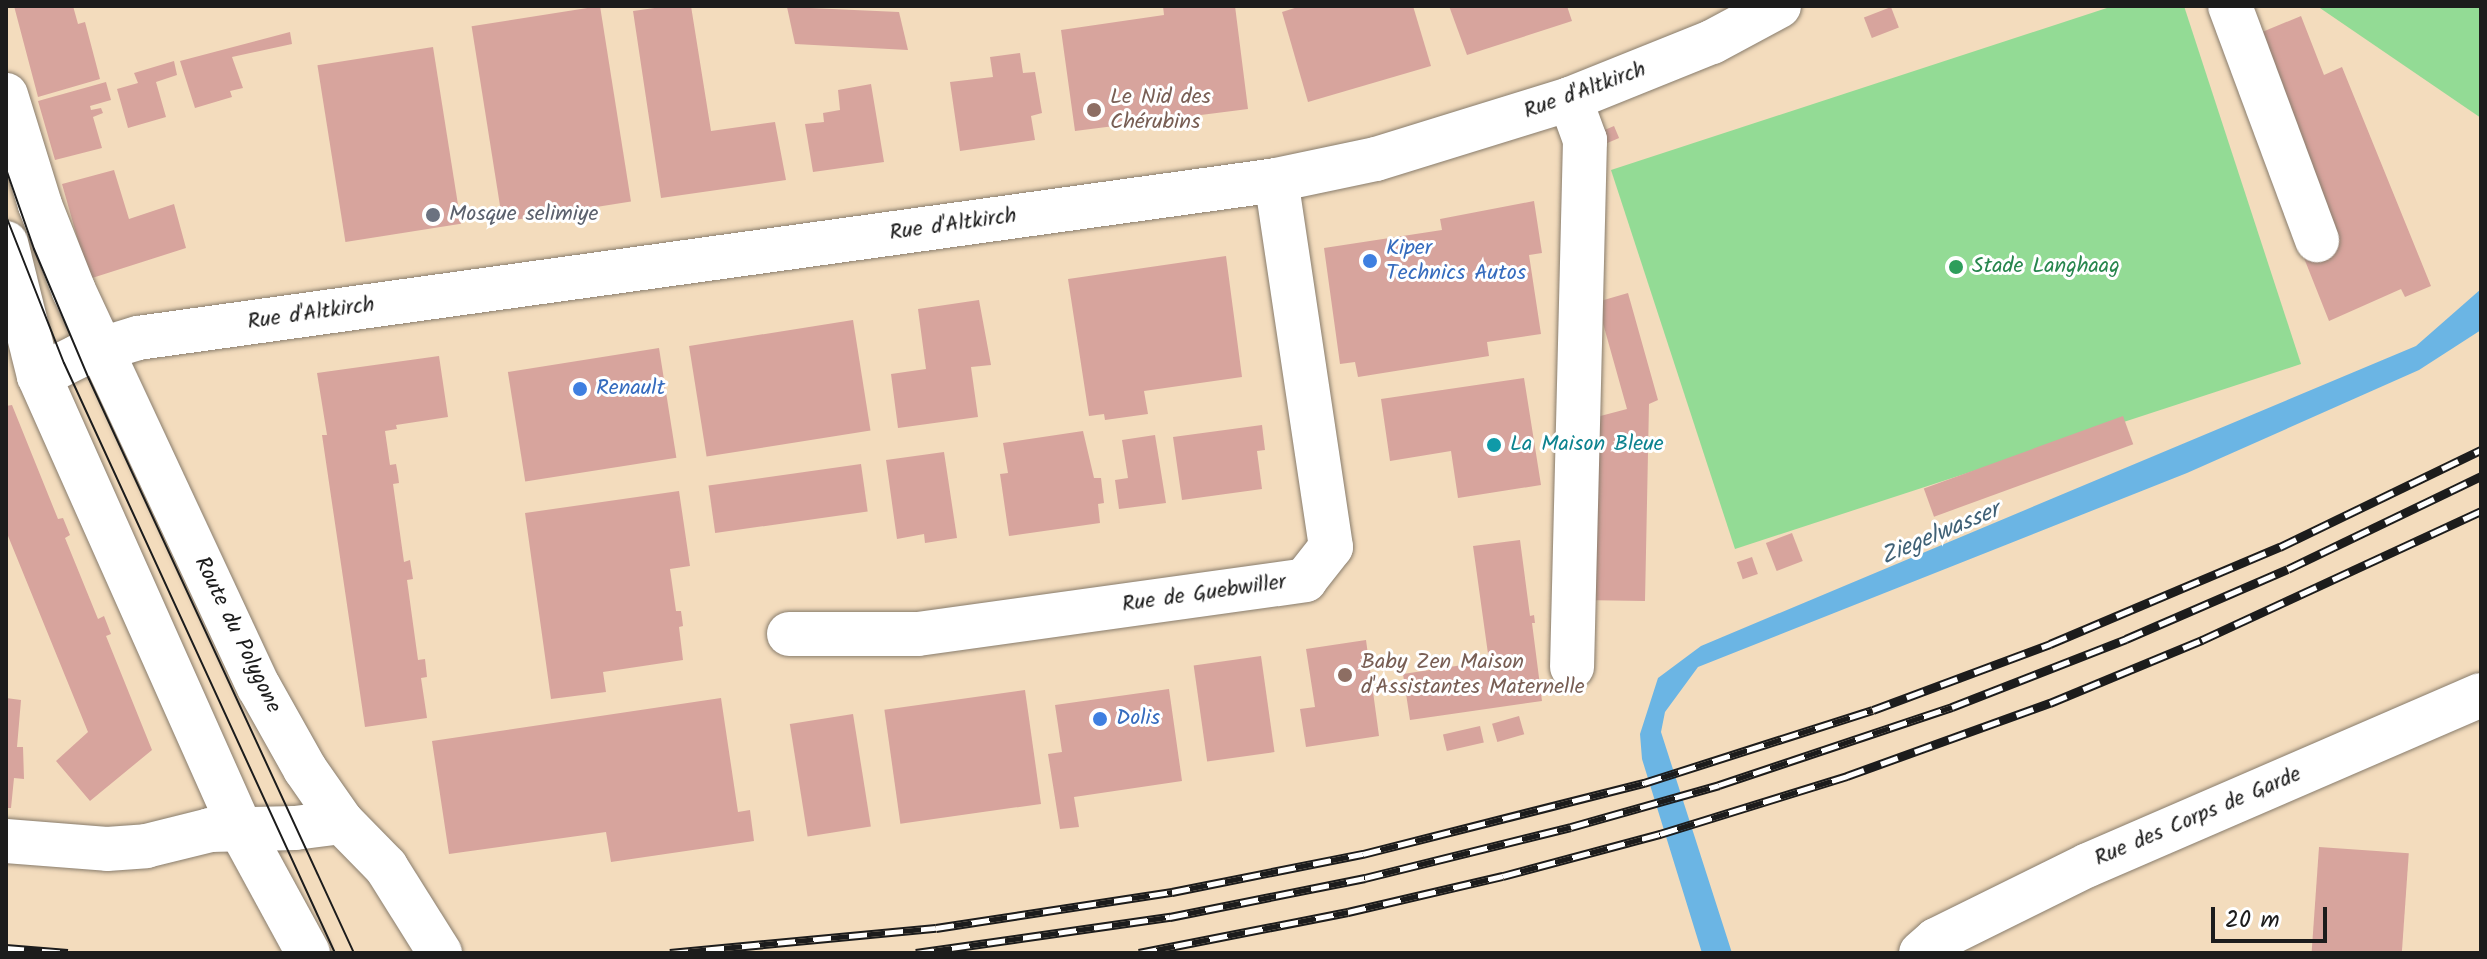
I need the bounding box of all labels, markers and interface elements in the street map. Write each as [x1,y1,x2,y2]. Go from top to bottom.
street label: Rue d'Altkirch [1520,57,1650,125]
place label: Le Nid des Chérubins [1110,84,1211,136]
marker: Le Nid des Chérubins [1085,101,1103,119]
place label: Mosque selimiye [449,202,598,228]
street label: Rue d'Altkirch [888,203,1018,247]
marker: Mosque selimiye [424,206,442,224]
place label: Kiper Technics Autos [1386,235,1526,286]
marker: Kiper Technics Autos [1361,252,1379,270]
place label: Stade Langhaag [1972,254,2120,280]
marker: Stade Langhaag [1947,258,1965,276]
street label: Rue d'Altkirch [246,292,376,336]
place label: Renault [596,376,665,402]
marker: Renault [571,380,589,398]
place label: La Maison Bleue [1510,432,1664,458]
marker: La Maison Bleue [1485,436,1503,454]
water label: Ziegelwasser [1876,496,2004,572]
street label: Route du Polygone [188,553,286,717]
street label: Rue de Guebwiller [1120,569,1288,619]
place label: Baby Zen Maison d'Assistantes Maternelle [1361,649,1585,700]
marker: Baby Zen Maison d'Assistantes Maternelle [1336,666,1354,684]
place label: Dolis [1116,706,1160,732]
marker: Dolis [1091,710,1109,728]
street label: Rue des Corps de Garde [2091,761,2305,873]
scale bar [2215,891,2331,941]
text: 20 m [2225,901,2280,940]

